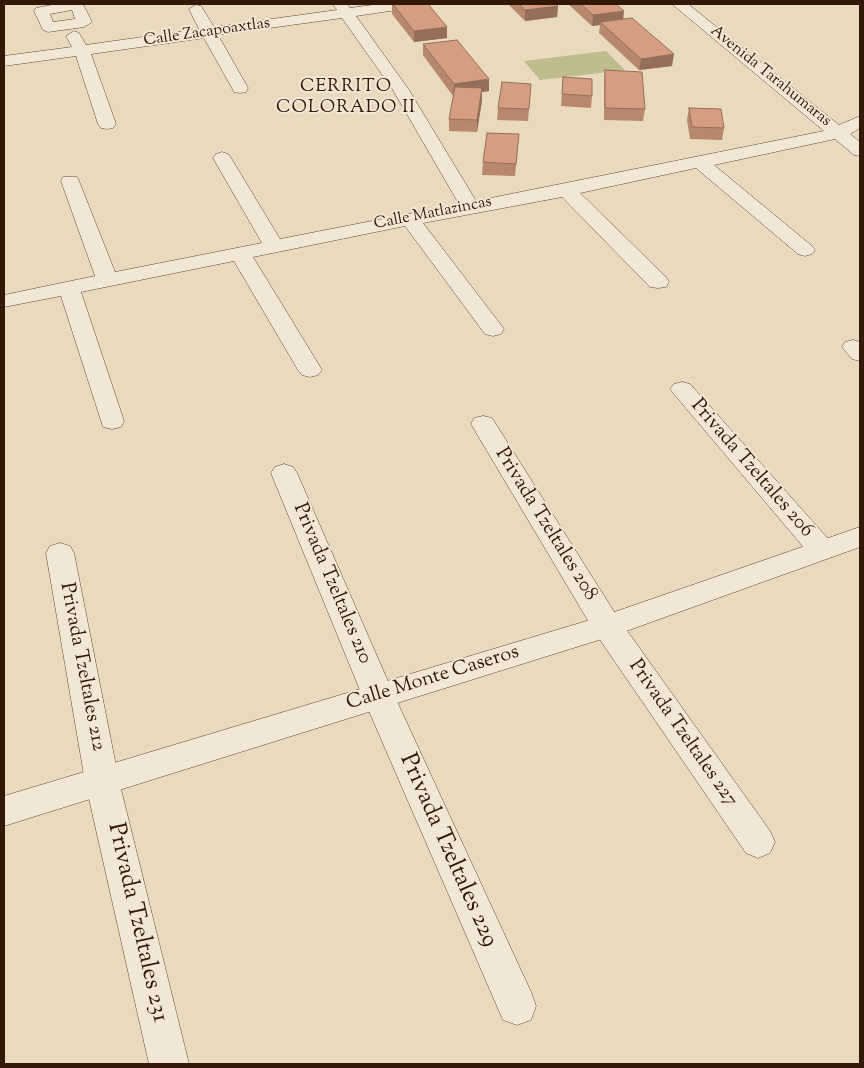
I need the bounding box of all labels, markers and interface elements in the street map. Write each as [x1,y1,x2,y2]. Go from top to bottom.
street label: Calle Zacapoaxtlas [143,15,271,51]
street label: Avenida Tarahumaras [706,22,834,132]
district label: CERRITO COLORADO II [275,77,417,120]
street label: Calle Matlazincas [372,193,494,235]
street label: Privada Tzeltales 206 [684,395,818,543]
street label: Privada Tzeltales 208 [488,444,602,606]
street label: Privada Tzeltales 210 [286,500,376,668]
street label: Privada Tzeltales 212 [53,581,109,753]
street label: Calle Monte Caseros [344,641,522,717]
street label: Privada Tzeltales 227 [622,656,742,812]
street label: Privada Tzeltales 229 [391,750,503,952]
street label: Privada Tzeltales 231 [99,820,173,1026]

